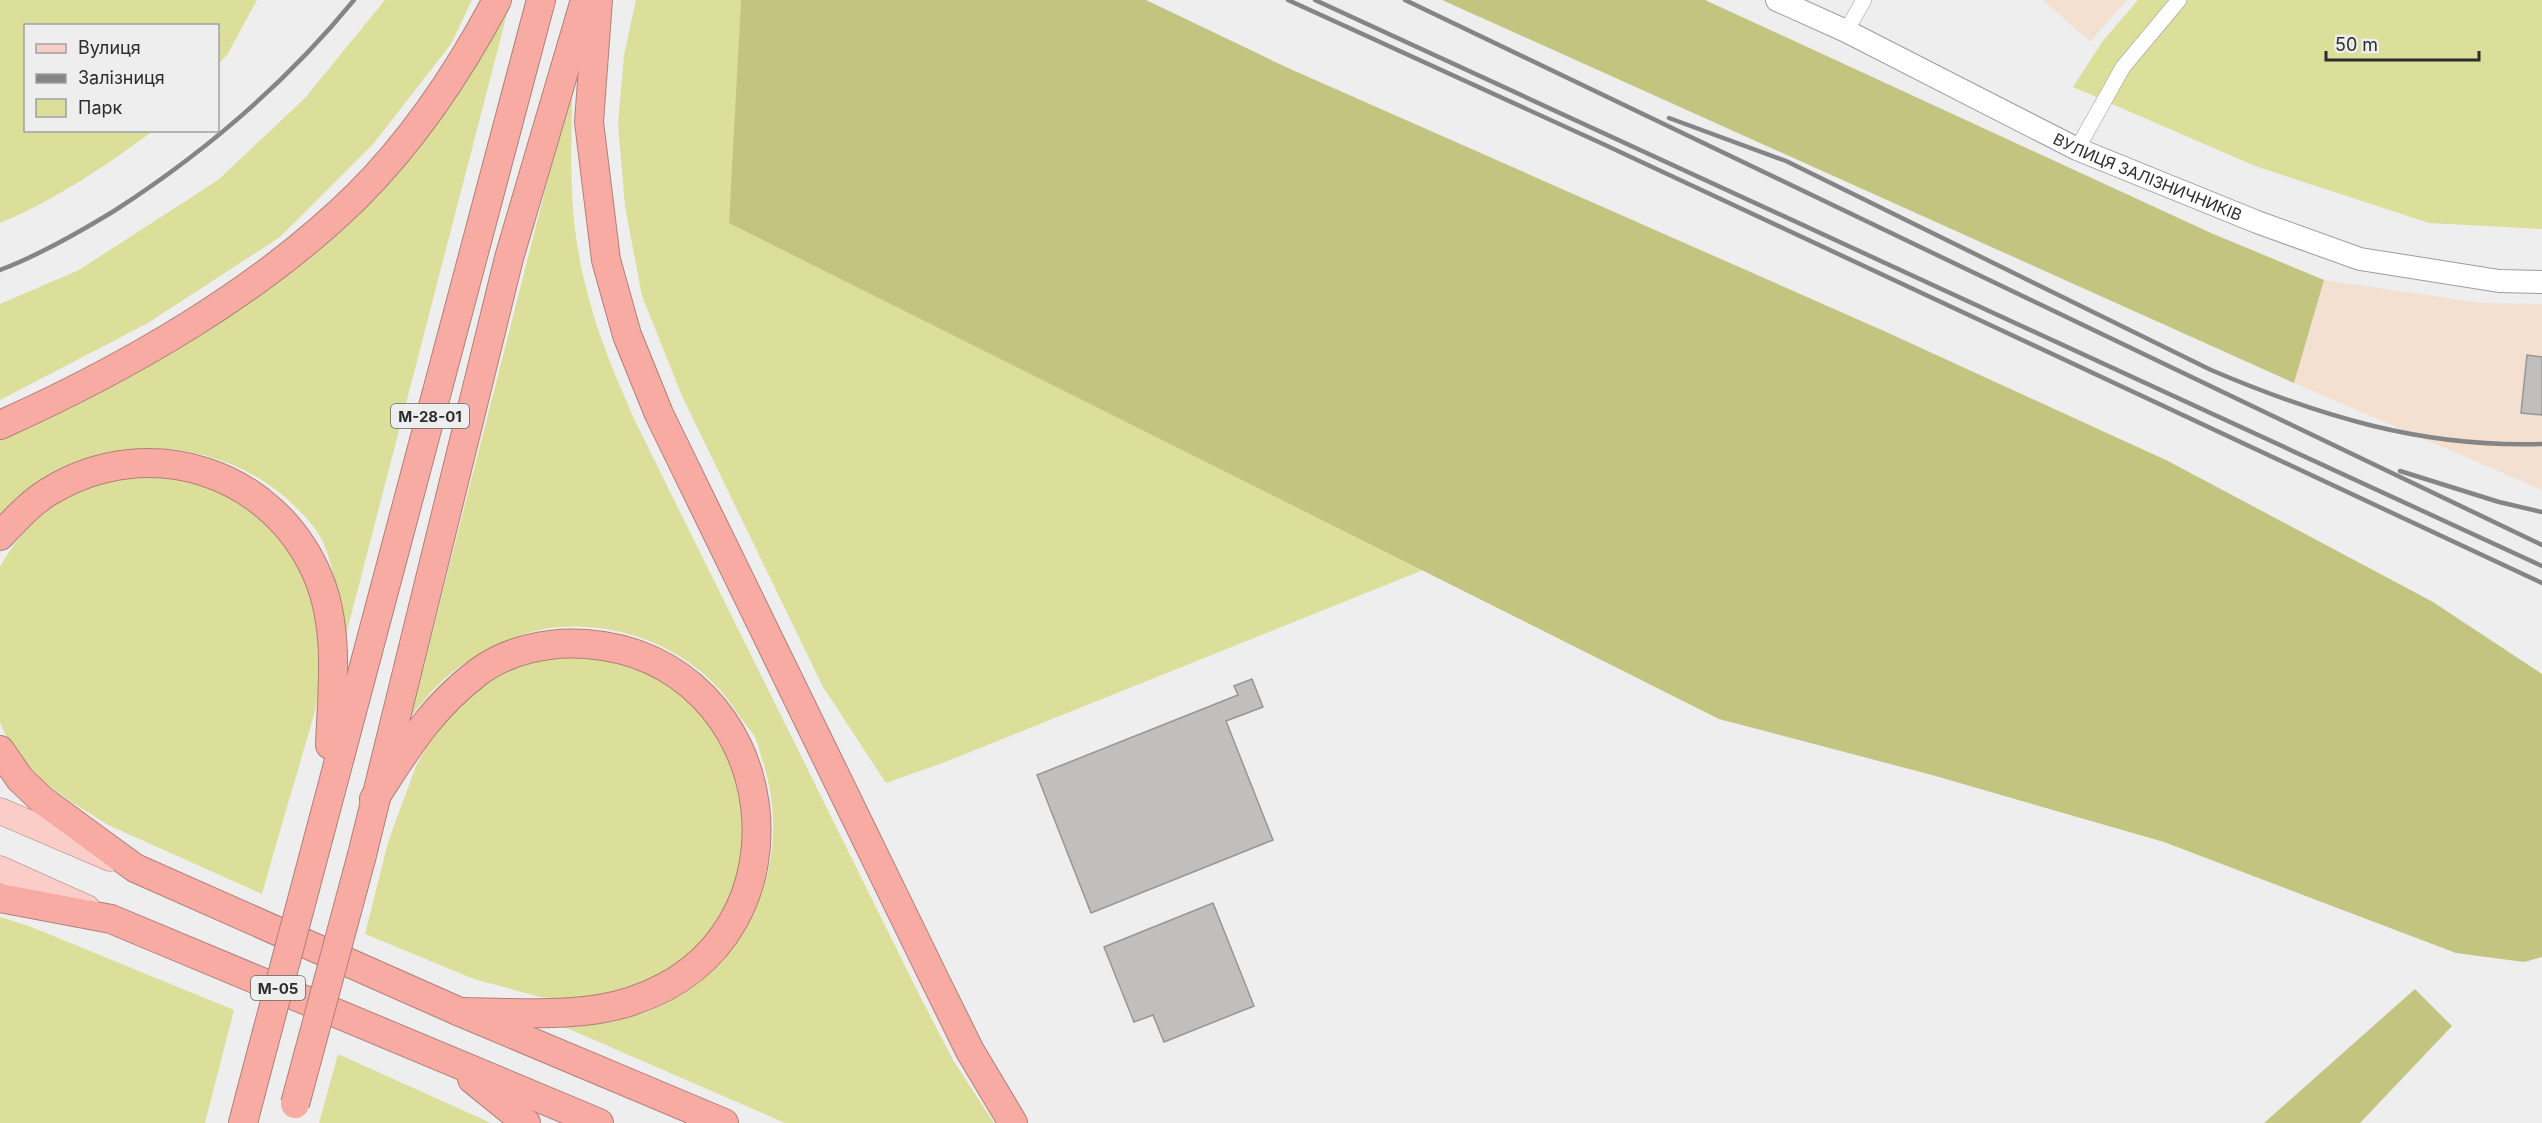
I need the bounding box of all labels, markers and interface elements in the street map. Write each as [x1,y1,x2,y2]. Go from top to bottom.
legend [24,24,219,132]
scale bar [2326,24,2479,62]
text: 50 m [2335,34,2378,55]
text: Вулиця [78,37,141,58]
text: Залізниця [78,67,165,88]
text: Парк [78,97,123,118]
street label: ВУЛИЦЯ ЗАЛІЗНИЧНИКІВ [2050,129,2245,225]
road number: М-28-01 [391,404,469,428]
road number: М-05 [251,976,305,1000]

